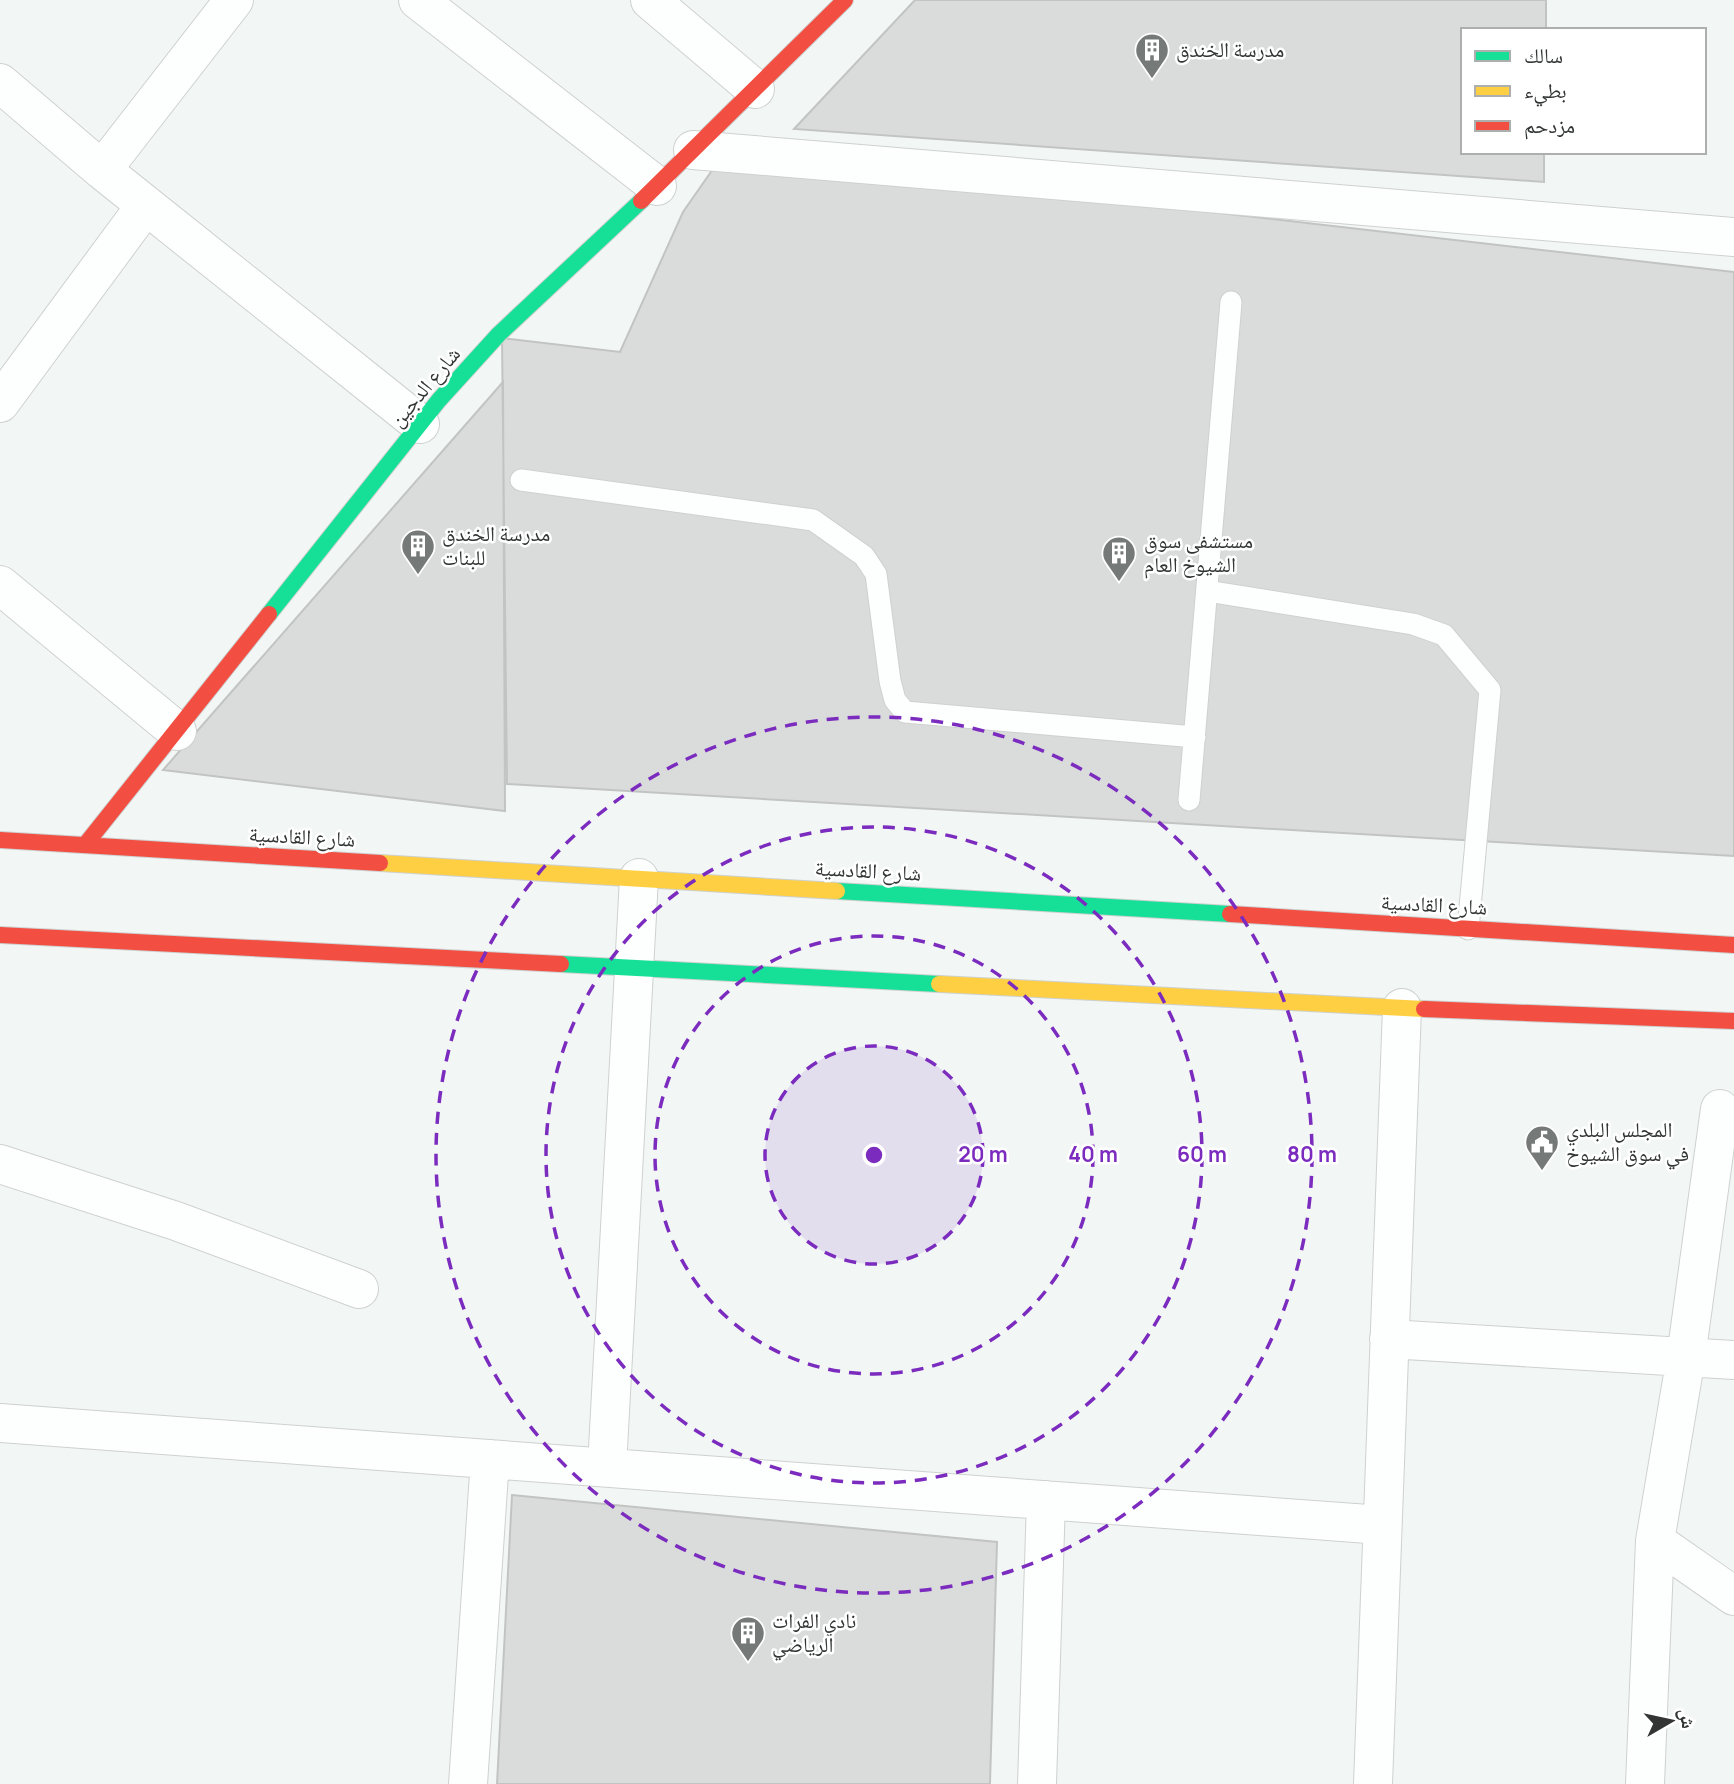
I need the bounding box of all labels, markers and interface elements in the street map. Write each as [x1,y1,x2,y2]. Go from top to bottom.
legend [1461,28,1706,154]
building icon: مدرسة الخندق [1133,31,1171,80]
place label: مدرسة الخندق [1176,35,1284,63]
text: سالك [1524,41,1563,69]
text: بطيء [1524,76,1567,107]
text: مزدحم [1524,111,1575,140]
street label: شارع الدجين [382,340,466,432]
place label: مدرسة الخندق للبنات [442,519,550,571]
place label: مستشفى سوق الشيوخ العام [1144,526,1253,579]
building icon: مدرسة الخندق للبنات [399,527,437,576]
building icon: مستشفى سوق الشيوخ العام [1100,534,1138,583]
street label: شارع القادسية [248,819,356,853]
street label: شارع القادسية [814,853,922,887]
street label: شارع القادسية [1380,887,1488,921]
place label: المجلس البلدي في سوق الشيوخ [1566,1115,1689,1170]
public building icon: المجلس البلدي في سوق الشيوخ [1523,1123,1561,1172]
text: 20 m [958,1140,1008,1168]
text: 40 m [1068,1140,1118,1168]
text: 60 m [1177,1140,1227,1168]
text: 80 m [1287,1140,1337,1168]
centre of rings [862,1143,886,1167]
place label: نادي الفرات الرياضي [772,1606,856,1661]
building icon: نادي الفرات الرياضي [729,1614,767,1663]
north arrow [1636,1686,1706,1756]
text: ش [1673,1706,1702,1730]

